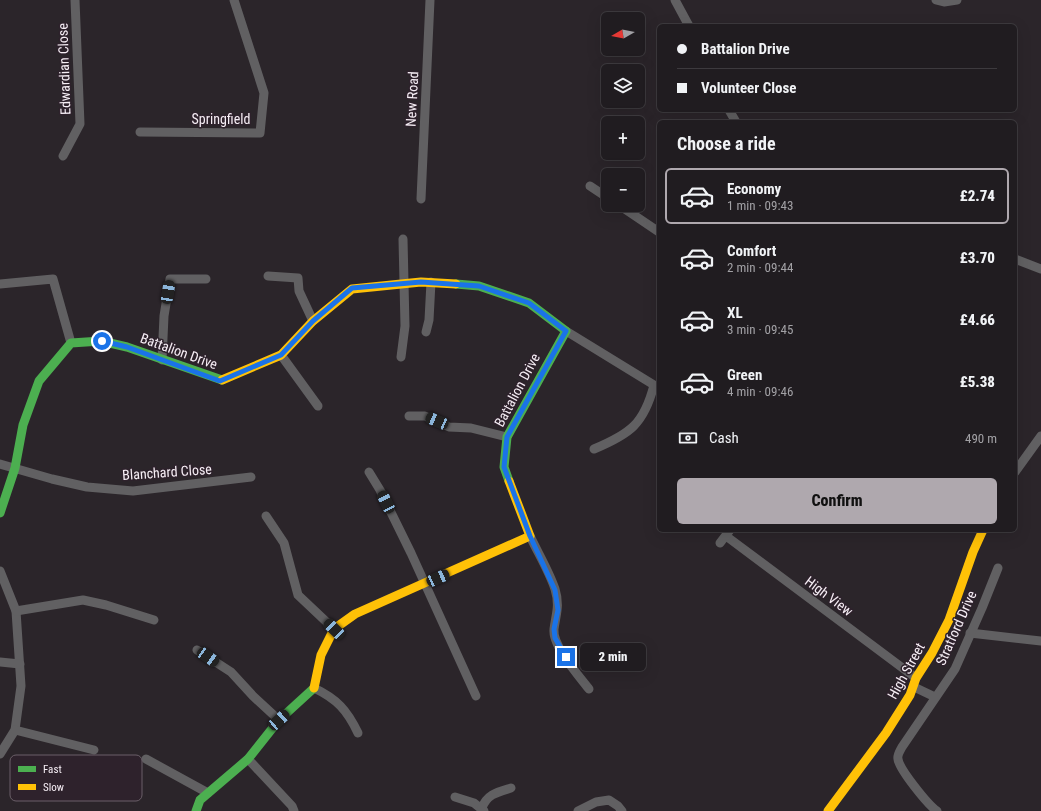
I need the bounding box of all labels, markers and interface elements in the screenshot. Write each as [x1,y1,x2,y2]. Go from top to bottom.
north arrow [601,12,645,56]
map controls [601,12,645,212]
street label: Edwardian Close [54,22,74,115]
text: Battalion Drive [701,40,790,58]
button: layers [601,64,645,108]
street label: New Road [403,71,421,127]
text: Volunteer Close [701,79,797,97]
street label: Springfield [192,111,250,127]
button: + [601,116,645,160]
text: Choose a ride [677,133,776,154]
button: − [601,168,645,212]
icon: car [679,178,715,214]
text: Economy [727,180,781,198]
text: £2.74 [960,187,995,205]
text: 1 min · 09:43 [727,198,793,213]
icon: car [679,240,715,276]
text: Comfort [727,242,776,260]
text: £3.70 [960,249,995,267]
text: 2 min · 09:44 [727,260,793,275]
car [160,279,176,305]
icon: car [679,302,715,338]
text: XL [727,304,743,322]
text: £4.66 [960,311,995,329]
text: 3 min · 09:45 [727,322,793,337]
street label: Battalion Drive [138,330,220,372]
route start [93,332,111,350]
street label: Battalion Drive [491,350,543,429]
icon: car [679,364,715,400]
text: Green [727,366,762,384]
text: £5.38 [960,373,995,391]
text: 4 min · 09:46 [727,384,793,399]
car [424,411,450,431]
icon: cash [677,427,699,449]
text: Cash [709,429,739,447]
text: 490 m [965,431,997,446]
street label: Blanchard Close [122,461,213,483]
button: Confirm [677,478,997,524]
car [375,489,397,515]
car [425,568,451,588]
street label: High View [802,573,856,619]
street label: Stratford Drive [932,588,980,668]
car [321,616,347,642]
street label: High Street [884,640,928,702]
callout: 2 min [580,643,646,671]
car [195,645,221,669]
route end [557,648,575,666]
text: 2 min [599,649,627,664]
car [266,708,292,732]
legend [10,755,142,801]
text: Fast [43,763,62,776]
text: Slow [43,781,64,794]

